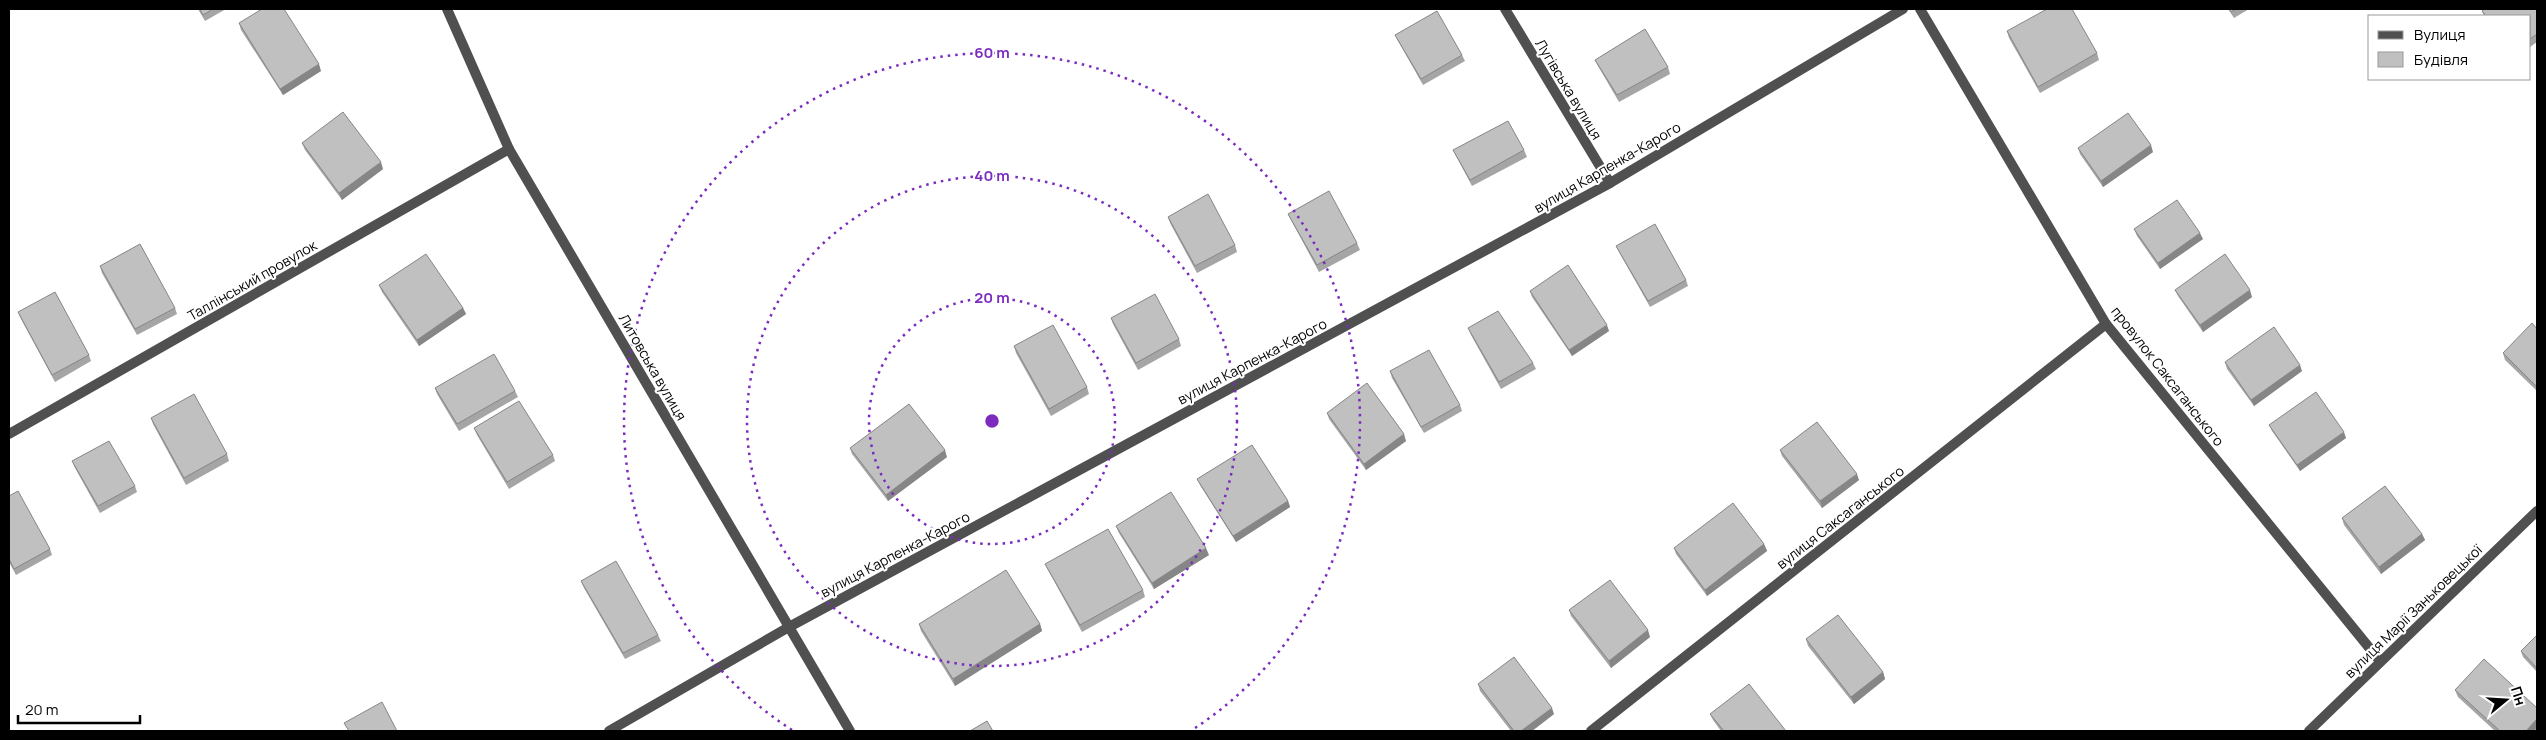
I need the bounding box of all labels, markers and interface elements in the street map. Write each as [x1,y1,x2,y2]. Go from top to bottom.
legend [2368,15,2531,80]
text: Вулиця [2414,24,2466,45]
street label: Лугівська вулиця [1531,35,1607,143]
text: 60 m [974,42,1010,63]
text: Будівля [2414,49,2468,70]
street label: вулиця Карпенка-Карого [1530,117,1684,217]
text: 40 m [974,165,1010,186]
street label: Таллінський провулок [184,235,321,325]
text: 20 m [974,287,1010,308]
street label: провулок Саксаганського [2107,302,2229,450]
street label: Литовська вулиця [615,310,691,424]
street label: вулиця Карпенка-Карого [1174,314,1330,408]
centre of rings [983,412,1001,430]
street label: вулиця Саксаганського [1772,461,1908,573]
street label: вулиця Карпенка-Карого [817,507,973,601]
street label: вулиця Марії Заньковецької [2340,540,2486,682]
north arrow [2481,675,2531,725]
text: Пн [2507,684,2531,708]
scale bar [18,692,140,724]
text: 20 m [25,699,58,720]

